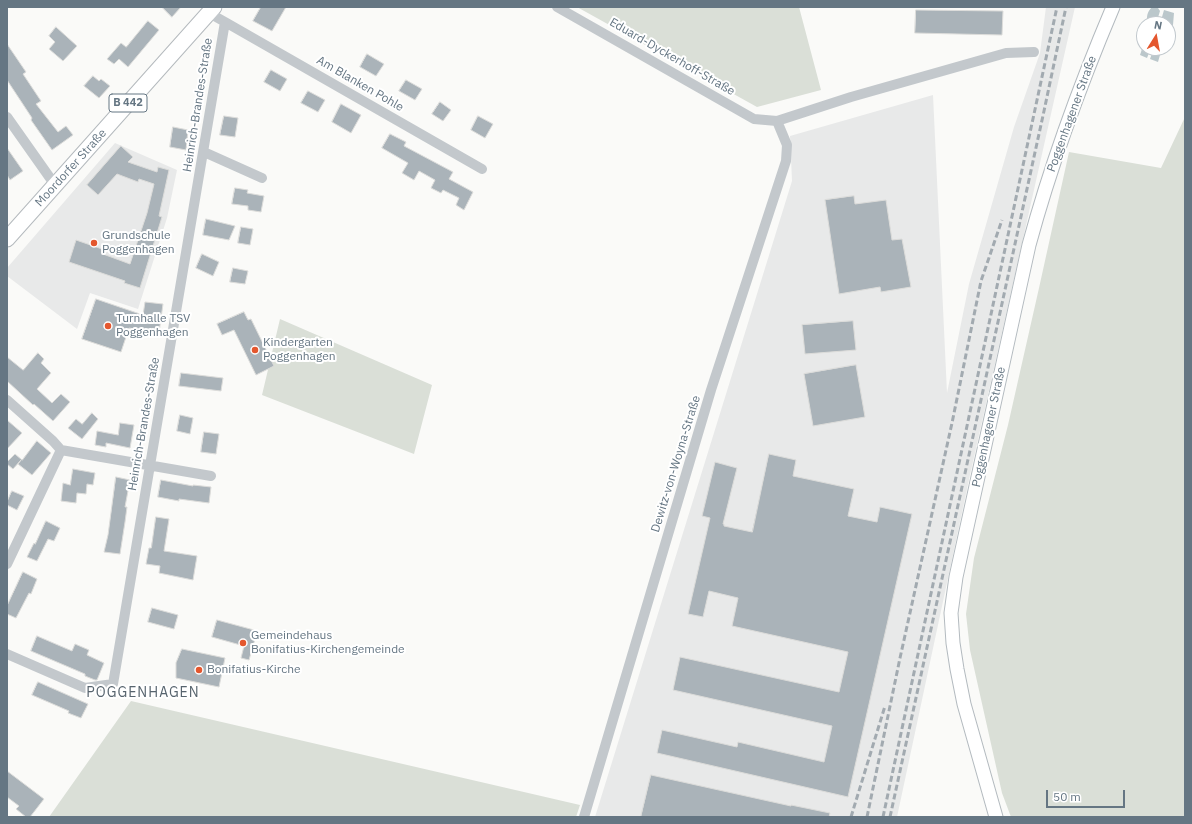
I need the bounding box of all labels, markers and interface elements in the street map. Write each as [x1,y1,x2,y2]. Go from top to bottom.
street label: Eduard-Dyckerhoff-Straße [607,15,737,99]
north arrow [1136,16,1176,56]
text: N [1153,18,1163,33]
street label: Heinrich-Brandes-Straße [180,37,216,173]
street label: Am Blanken Pohle [314,53,406,115]
street label: Poggenhagener Straße [1044,54,1100,174]
road number: B 442 [109,94,147,112]
street label: Moordorfer Straße [32,126,110,210]
place label: Grundschule Poggenhagen [102,229,175,257]
marker: Grundschule Poggenhagen [89,238,99,248]
place label: Turnhalle TSV Poggenhagen [116,312,190,340]
marker: Turnhalle TSV Poggenhagen [103,321,113,331]
place label: Kindergarten Poggenhagen [263,336,336,364]
marker: Kindergarten Poggenhagen [250,345,260,355]
street label: Heinrich-Brandes-Straße [125,356,163,492]
street label: Poggenhagener Straße [969,365,1009,489]
street label: Dewitz-von-Woyna-Straße [648,394,704,534]
place label: Gemeindehaus Bonifatius-Kirchengemeinde [251,629,405,657]
marker: Gemeindehaus Bonifatius-Kirchengemeinde [238,638,248,648]
place label: Bonifatius-Kirche [207,663,301,677]
marker: Bonifatius-Kirche [194,665,204,675]
district label: POGGENHAGEN [86,685,200,701]
scale bar [1048,782,1127,808]
text: 50 m [1053,789,1081,804]

